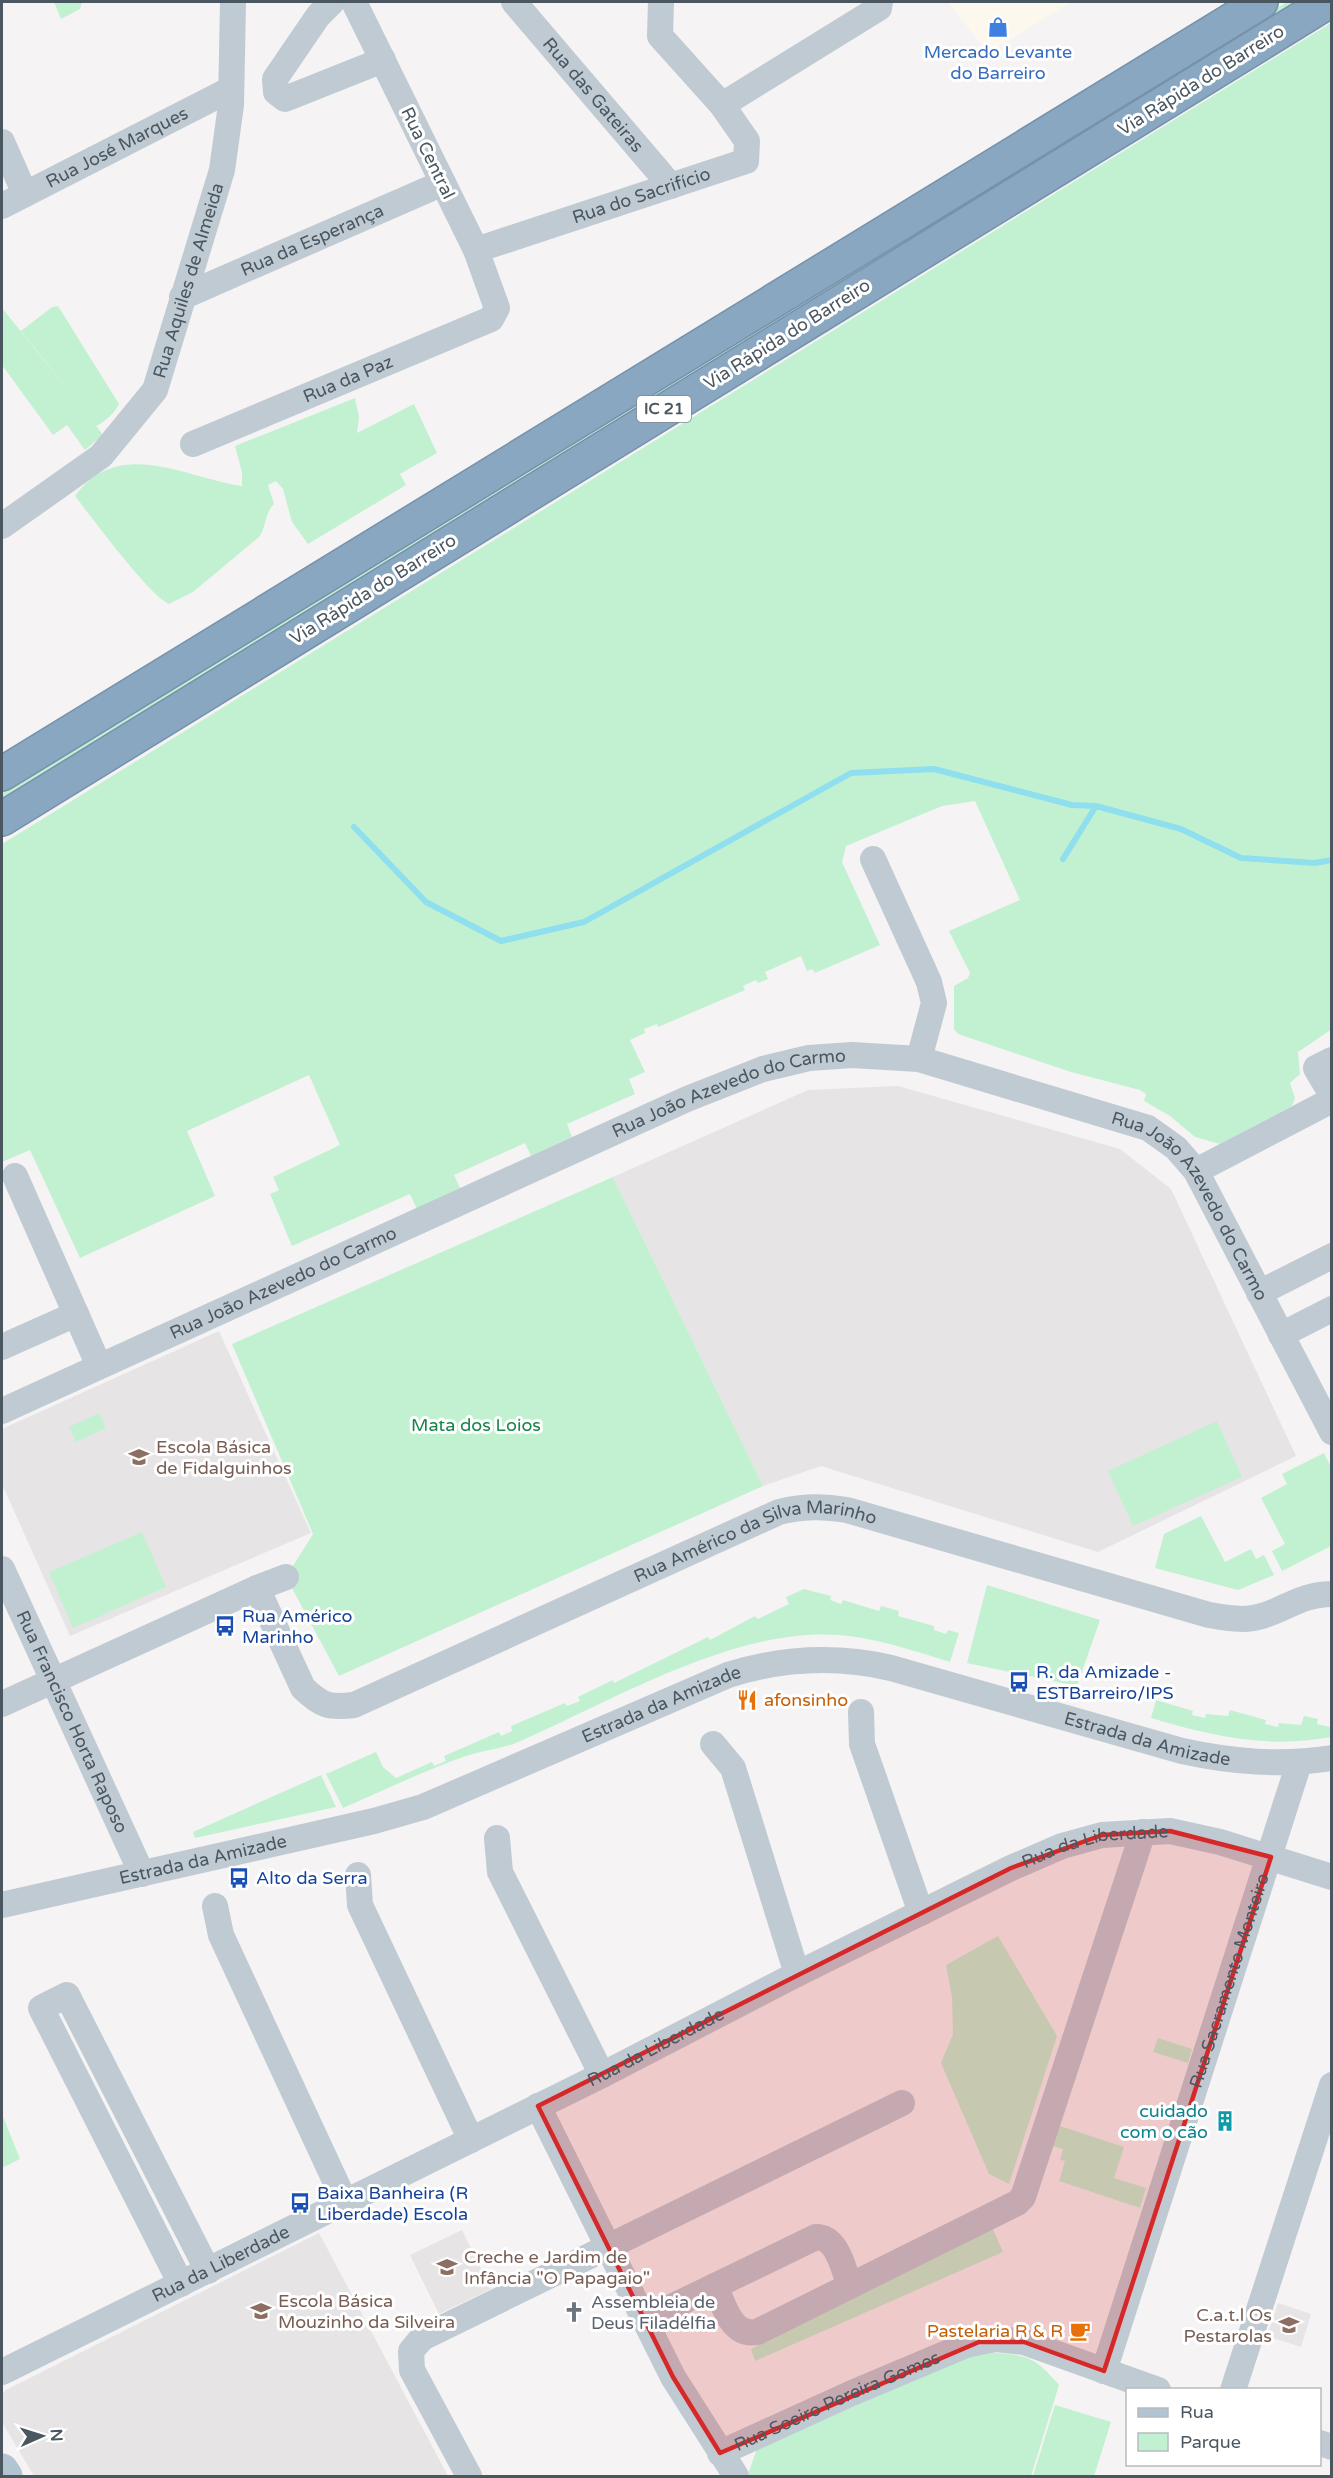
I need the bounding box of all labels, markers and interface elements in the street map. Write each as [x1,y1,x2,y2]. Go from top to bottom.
shop icon: Mercado Levante do Barreiro [986,15,1010,39]
street label: Via Rápida do Barreiro [1114,20,1288,140]
street label: Rua das Gateiras [538,33,648,157]
place label: Mercado Levante do Barreiro [924,41,1072,84]
street label: Rua José Marques [42,102,192,193]
street label: Rua Central [396,103,460,203]
street label: Rua do Sacrifício [569,162,713,229]
street label: Rua Aquiles de Almeida [148,180,229,381]
street label: Rua da Esperança [237,199,387,281]
street label: Via Rápida do Barreiro [700,274,874,394]
street label: Rua da Paz [300,350,396,408]
road number: IC 21 [637,396,691,422]
street label: Via Rápida do Barreiro [286,529,460,649]
street label: Rua João Azevedo do Carmo [609,1044,846,1143]
street label: Rua João Azevedo do Carmo [1109,1107,1273,1304]
street label: Rua João Azevedo do Carmo [166,1222,400,1344]
park label: Mata dos Loios [411,1414,541,1436]
place label: Escola Básica de Fidalguinhos [156,1436,292,1479]
school or university icon: Escola Básica de Fidalguinhos [127,1445,151,1469]
street label: Rua Américo da Silva Marinho [630,1496,879,1587]
place label: Rua Américo Marinho [242,1605,353,1648]
street label: Rua Francisco Horta Raposo [11,1607,133,1837]
bus stop icon: Rua Américo Marinho [213,1614,237,1638]
street label: Estrada da Amizade [578,1661,744,1748]
place label: R. da Amizade - ESTBarreiro/IPS [1036,1661,1174,1704]
bus stop icon: R. da Amizade - ESTBarreiro/IPS [1007,1670,1031,1694]
restaurant icon: afonsinho [735,1688,759,1712]
place label: afonsinho [764,1689,848,1711]
street label: Estrada da Amizade [1062,1707,1232,1770]
street label: Rua da Liberdade [1018,1820,1169,1873]
street label: Estrada da Amizade [117,1830,289,1889]
bus stop icon: Alto da Serra [227,1866,251,1890]
place label: Alto da Serra [256,1867,368,1889]
street label: Rua Sacramento Monteiro [1185,1870,1274,2091]
street label: Rua da Liberdade [584,2003,728,2091]
place label: cuidado com o cão [1120,2100,1208,2143]
building icon: cuidado com o cão [1213,2109,1237,2133]
place label: Baixa Banheira (R Liberdade) Escola [317,2182,468,2225]
bus stop icon: Baixa Banheira (R Liberdade) Escola [288,2191,312,2215]
street label: Rua da Liberdade [148,2220,293,2307]
place label: Creche e Jardim de Infância "O Papagaio" [464,2246,650,2289]
school or university icon: Creche e Jardim de Infância "O Papagaio" [435,2255,459,2279]
place label: Escola Básica Mouzinho da Silveira [278,2290,455,2333]
place label: Assembleia de Deus Filadélfia [591,2291,716,2334]
school or university icon: Escola Básica Mouzinho da Silveira [249,2299,273,2323]
church icon: Assembleia de Deus Filadélfia [562,2300,586,2324]
place label: C.a.t.l Os Pestarolas [1184,2304,1272,2347]
school or university icon: C.a.t.l Os Pestarolas [1277,2313,1301,2337]
cafe icon: Pastelaria R & R [1068,2319,1092,2343]
place label: Pastelaria R & R [927,2320,1063,2342]
street label: Rua Soeiro Pereira Gomes [731,2346,943,2456]
legend [1126,2388,1321,2466]
text: Rua [1180,2401,1214,2423]
north arrow [12,2406,72,2466]
text: N [46,2428,66,2442]
text: Parque [1180,2431,1241,2453]

